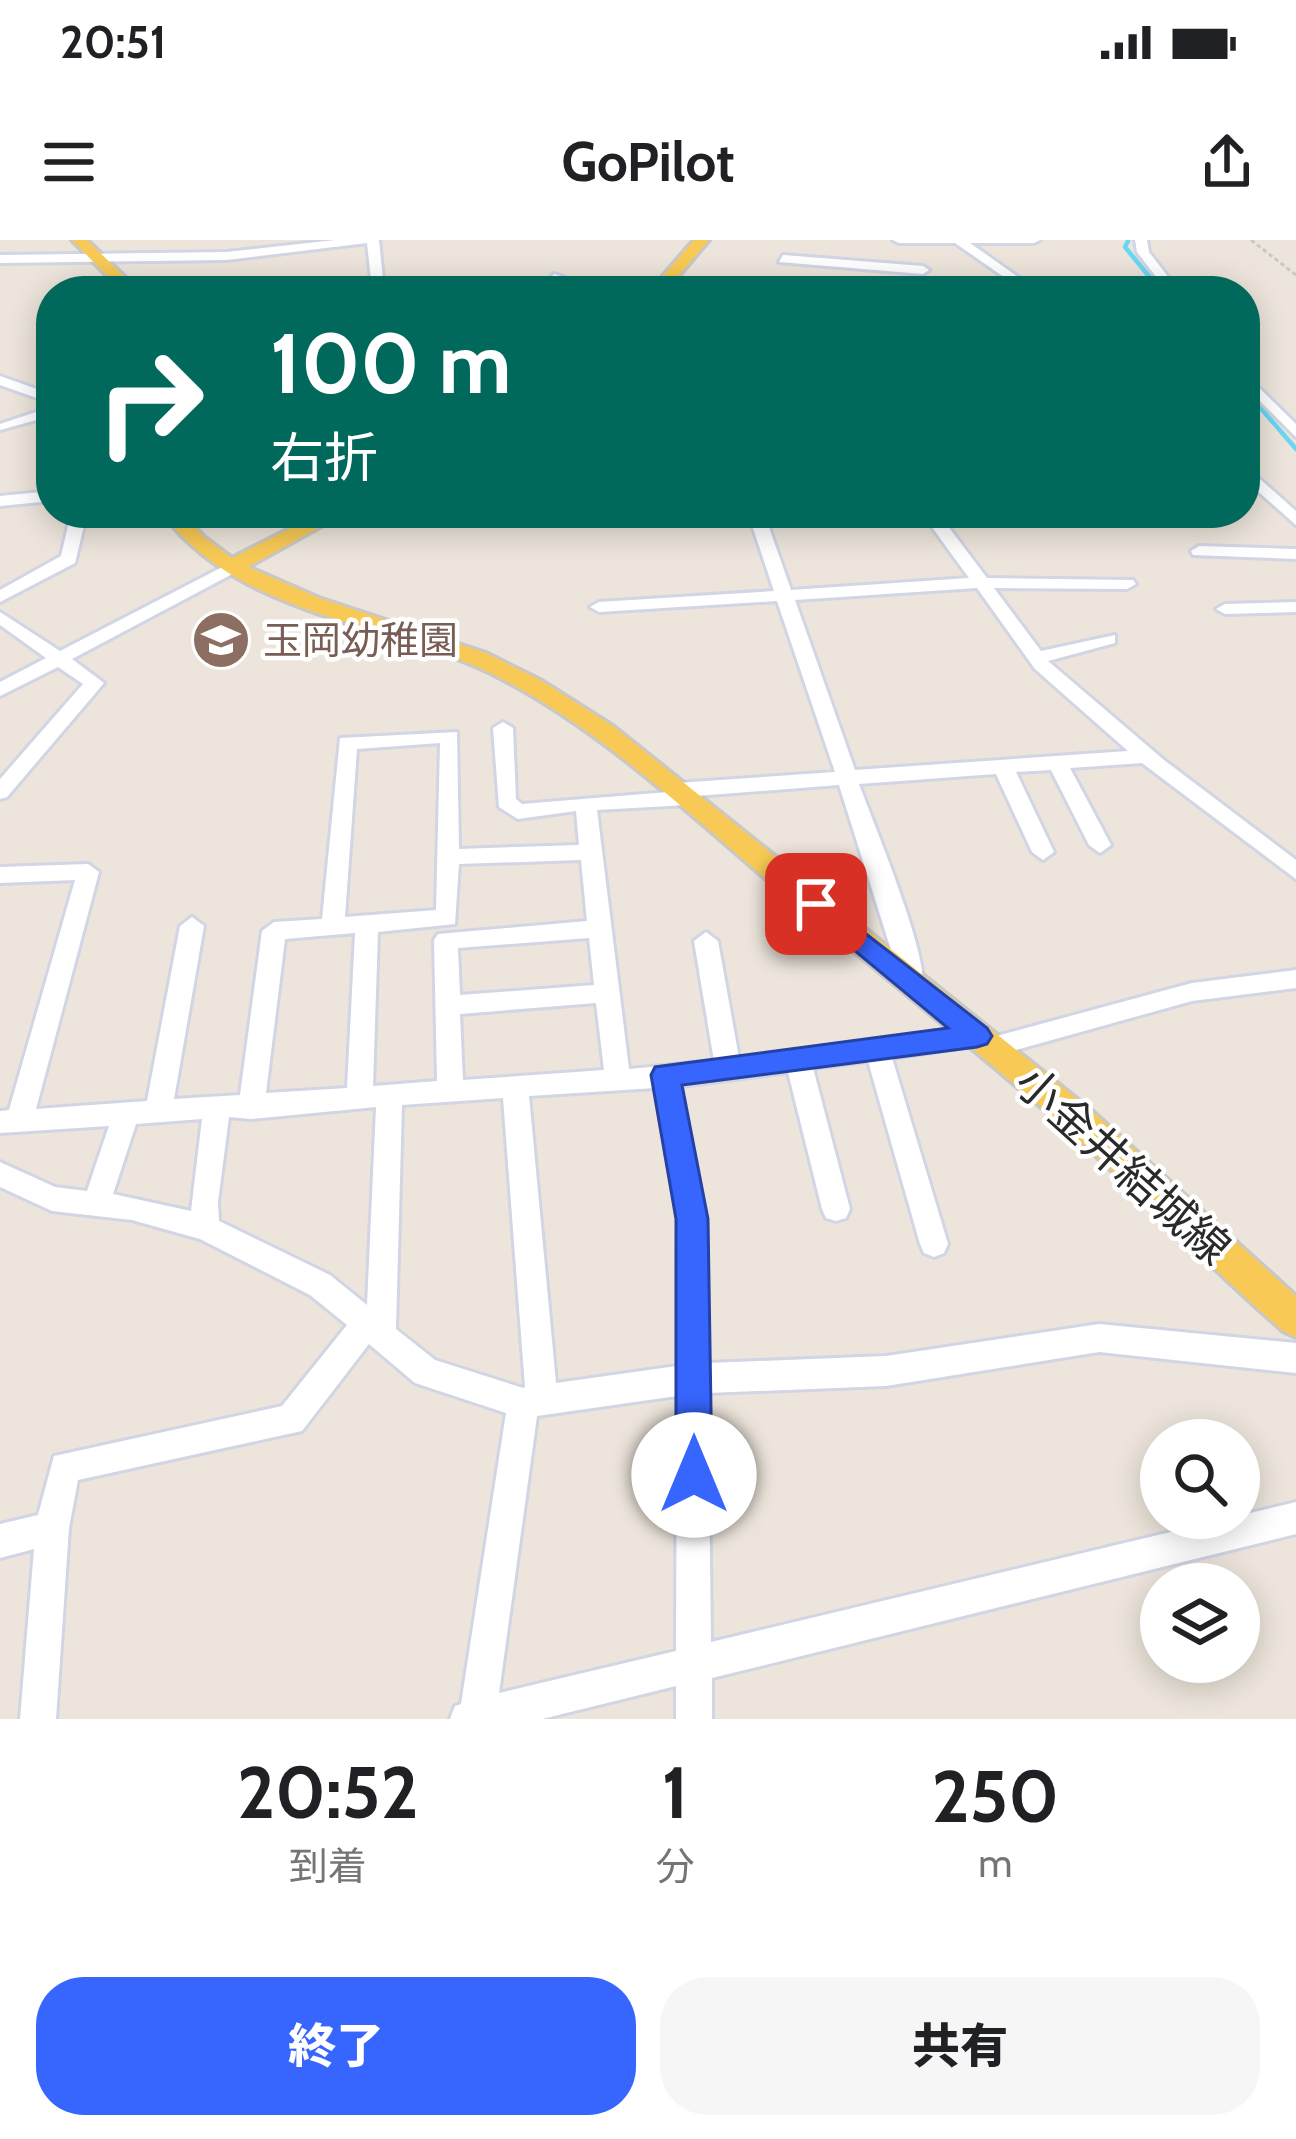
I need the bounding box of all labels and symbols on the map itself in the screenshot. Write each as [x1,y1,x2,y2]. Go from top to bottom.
school or university icon: 玉岡幼稚園 [190,609,252,671]
place label: 玉岡幼稚園 [263,616,458,664]
pin [765,853,867,955]
street label: 小金井結城線 [1005,1055,1241,1275]
position arrow [631,1412,757,1538]

